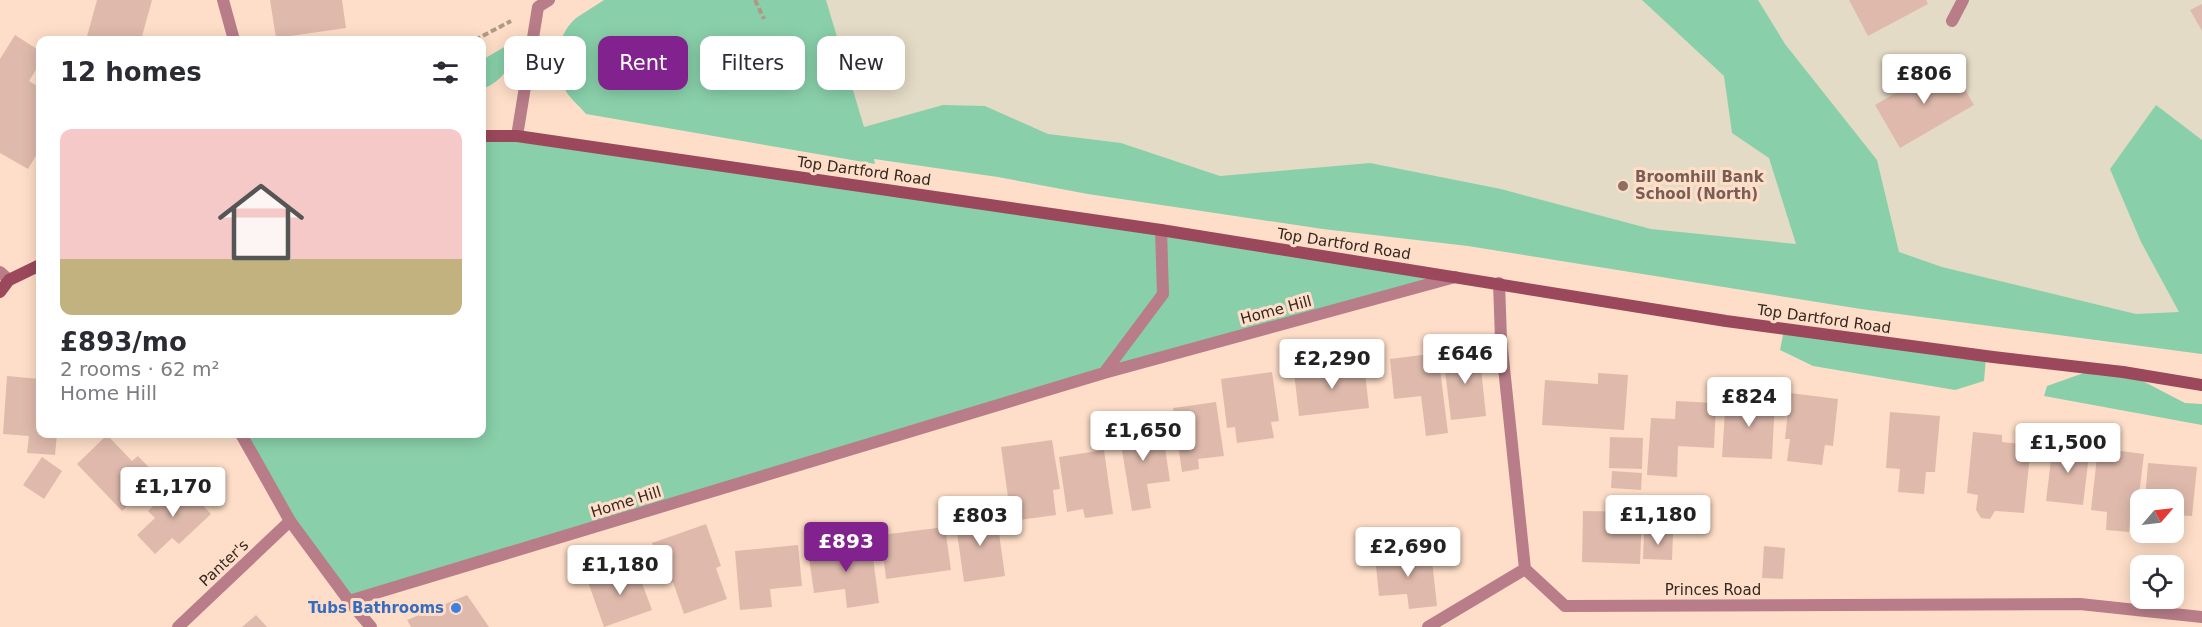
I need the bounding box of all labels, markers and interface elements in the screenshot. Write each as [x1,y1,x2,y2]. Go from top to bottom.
chip: Buy [504,36,586,90]
chip: Rent [598,36,688,90]
chip: Filters [700,36,805,90]
chip: New [817,36,905,90]
pin: £806 [1888,54,1960,105]
icon: filters [429,56,462,89]
text: 12 homes [60,57,202,87]
text: £806 [1896,61,1952,85]
street label: Top Dartford Road [795,153,932,189]
icon: home [207,168,315,276]
place label: Broomhill Bank School (North) [1635,168,1765,203]
marker: Broomhill Bank School (North) [1616,179,1630,193]
street label: Top Dartford Road [1275,224,1412,263]
street label: Home Hill [1238,292,1314,328]
street label: Top Dartford Road [1755,301,1892,337]
text: £893/mo [60,327,187,357]
pin: £646 [1429,334,1501,385]
pin: £2,290 [1283,339,1381,390]
text: £646 [1437,341,1493,365]
text: £2,290 [1293,346,1371,370]
text: 2 rooms · 62 m² [60,357,220,381]
pin: £824 [1713,377,1785,428]
text: Home Hill [60,381,157,405]
text: £824 [1721,384,1777,408]
pin: £1,650 [1094,411,1192,462]
text: £1,650 [1104,418,1182,442]
pin: £1,500 [2019,423,2117,474]
text: £1,500 [2029,430,2107,454]
pin: £1,170 [124,467,222,518]
text: £1,170 [134,474,212,498]
street label: Home Hill [589,483,663,521]
north arrow [2130,489,2184,543]
map controls [2130,489,2184,609]
pin: £1,180 [1609,495,1707,546]
pin: £803 [944,496,1016,547]
text: £1,180 [1619,502,1697,526]
text: £803 [952,503,1008,527]
pin: £893 [810,522,882,573]
pin: £2,690 [1359,527,1457,578]
text: £893 [818,529,874,553]
text: £2,690 [1369,534,1447,558]
street label: Panter's [196,536,252,590]
pin: £1,180 [571,545,669,596]
text: £1,180 [581,552,659,576]
button: locate [2130,555,2184,609]
street label: Princes Road [1665,581,1761,599]
place label: Tubs Bathrooms [308,599,444,617]
marker: Tubs Bathrooms [449,601,463,615]

